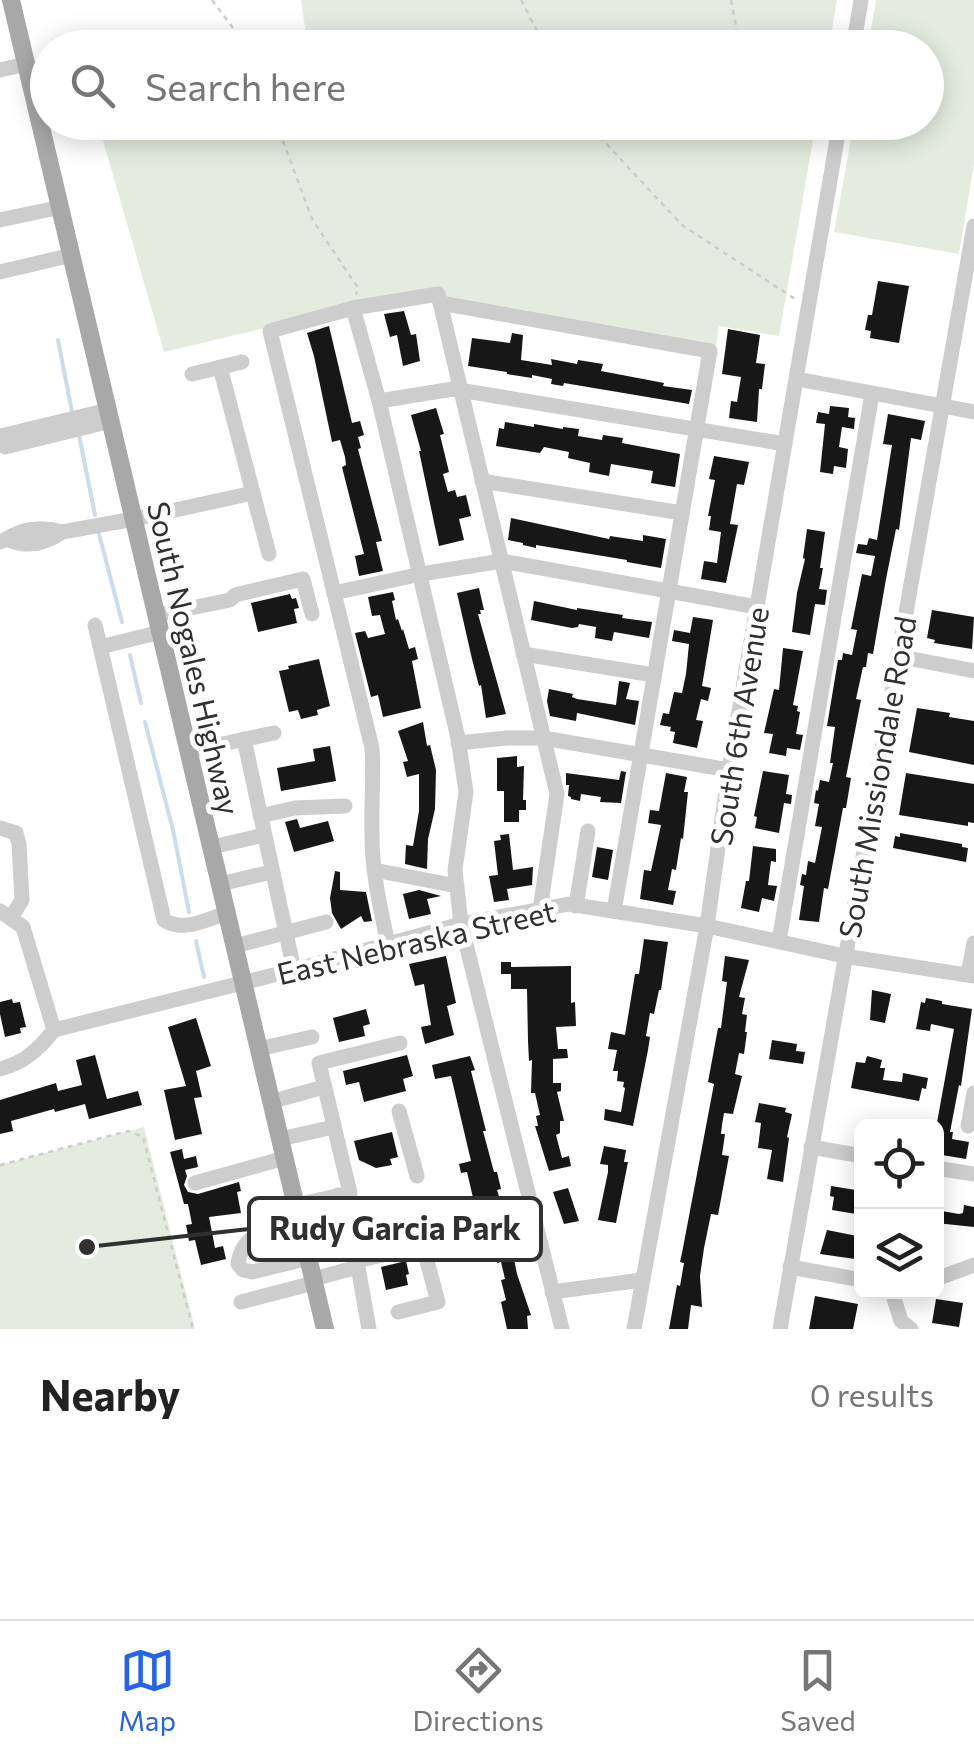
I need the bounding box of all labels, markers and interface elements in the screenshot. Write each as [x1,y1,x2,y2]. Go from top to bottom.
search box [30,30,944,140]
icon: search [65,58,120,113]
text: Search here [145,62,346,109]
street label: South Nogales Highway [141,498,249,818]
street label: South 6th Avenue [701,604,775,848]
street label: South Missiondale Road [829,613,923,941]
street label: East Nebraska Street [273,891,559,991]
map controls [854,1119,944,1299]
button: locate [854,1119,944,1209]
callout: Rudy Garcia Park [249,1198,541,1260]
text: Rudy Garcia Park [269,1207,522,1247]
button: layers [854,1209,944,1299]
text: Nearby [40,1368,180,1420]
text: 0 results [810,1374,934,1414]
tab: Map [118,1643,176,1737]
tab: Directions [412,1643,544,1737]
tab: Saved [780,1643,856,1737]

